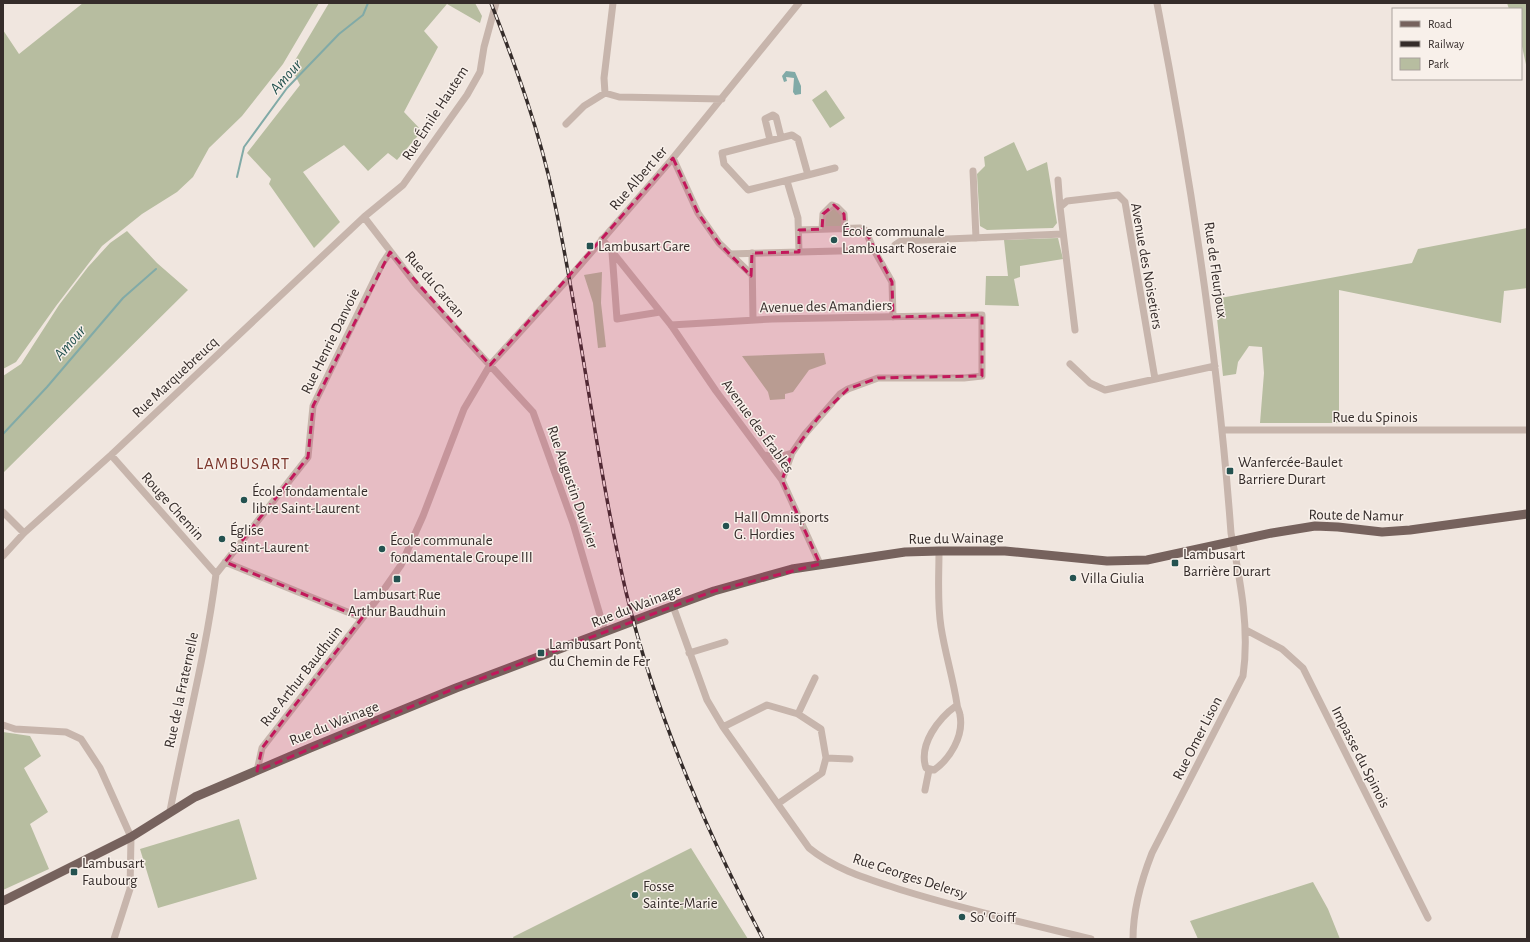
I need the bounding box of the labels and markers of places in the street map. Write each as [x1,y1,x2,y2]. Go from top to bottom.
place label: École communale Lambusart Roseraie [842,222,957,256]
marker: École communale Lambusart Roseraie [829,235,839,245]
place label: Lambusart Gare [598,239,690,254]
marker: Lambusart Gare [585,241,595,251]
place label: Wanfercée-Baulet Barriere Durart [1238,455,1343,487]
marker: Wanfercée-Baulet Barriere Durart [1225,466,1235,476]
place label: École fondamentale libre Saint-Laurent [252,482,368,516]
marker: École fondamentale libre Saint-Laurent [239,495,249,505]
place label: Hall Omnisports G. Hordies [734,510,829,542]
place label: Église Saint-Laurent [230,521,309,555]
marker: Hall Omnisports G. Hordies [721,521,731,531]
place label: École communale fondamentale Groupe III [390,531,533,565]
marker: Église Saint-Laurent [217,534,227,544]
marker: École communale fondamentale Groupe III [377,544,387,554]
place label: Lambusart Barrière Durart [1183,547,1271,579]
marker: Lambusart Barrière Durart [1170,558,1180,568]
place label: Villa Giulia [1081,571,1145,586]
marker: Villa Giulia [1068,573,1078,583]
marker: Lambusart Rue Arthur Baudhuin [392,574,402,584]
place label: Lambusart Rue Arthur Baudhuin [348,587,446,619]
place label: Lambusart Pont du Chemin de Fer [549,637,650,669]
marker: Lambusart Pont du Chemin de Fer [536,648,546,658]
place label: Lambusart Faubourg [82,856,145,888]
marker: Lambusart Faubourg [69,867,79,877]
place label: Fosse Sainte-Marie [643,879,718,911]
marker: Fosse Sainte-Marie [630,890,640,900]
place label: So' Coiff [970,910,1017,925]
marker: So' Coiff [957,912,967,922]

